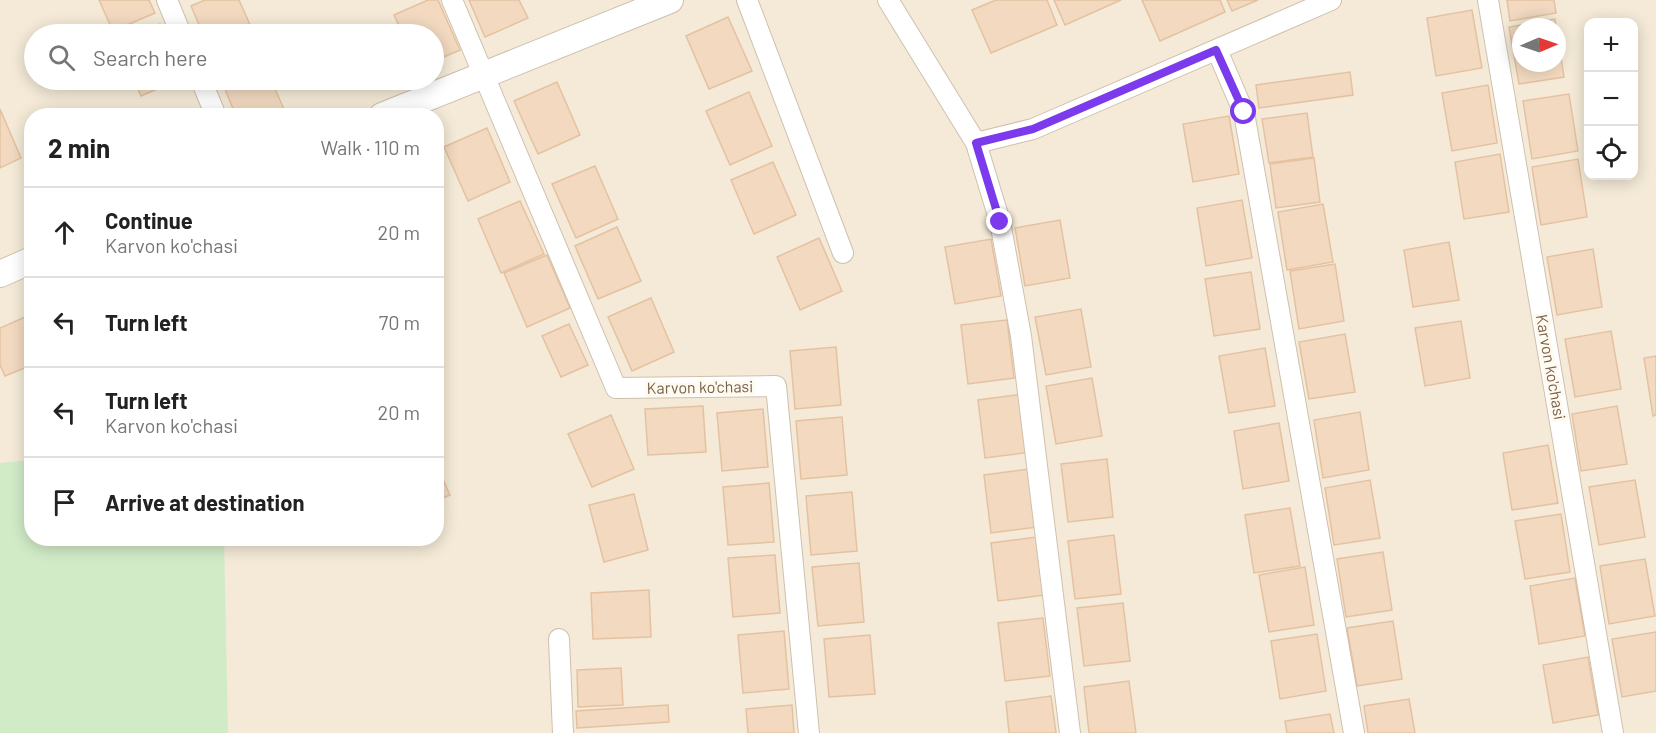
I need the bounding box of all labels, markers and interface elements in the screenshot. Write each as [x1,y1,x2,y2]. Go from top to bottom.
north arrow [1512,18,1566,72]
map controls [1584,18,1638,180]
button: + [1584,18,1638,72]
search box [24,24,444,90]
icon: search [45,41,78,74]
text: Search here [93,44,207,70]
button: − [1584,72,1638,126]
route start [1230,98,1256,124]
button: locate [1584,126,1638,180]
text: 2 min [48,132,110,163]
text: Walk · 110 m [320,135,420,159]
text: Continue [105,207,193,233]
route end [986,208,1012,234]
icon: ahead [48,216,81,249]
text: 20 m [377,220,420,244]
text: Karvon ko'chasi [105,233,238,257]
icon: left [48,306,81,339]
text: Turn left [105,309,188,335]
text: 70 m [379,310,420,334]
street label: Karvon ko'chasi [1533,313,1570,421]
street label: Karvon ko'chasi [647,376,753,397]
text: Turn left [105,387,188,413]
icon: left [48,396,81,429]
text: 20 m [377,400,420,424]
text: Karvon ko'chasi [105,413,238,437]
icon: arrive [48,486,81,519]
text: Arrive at destination [105,489,304,515]

